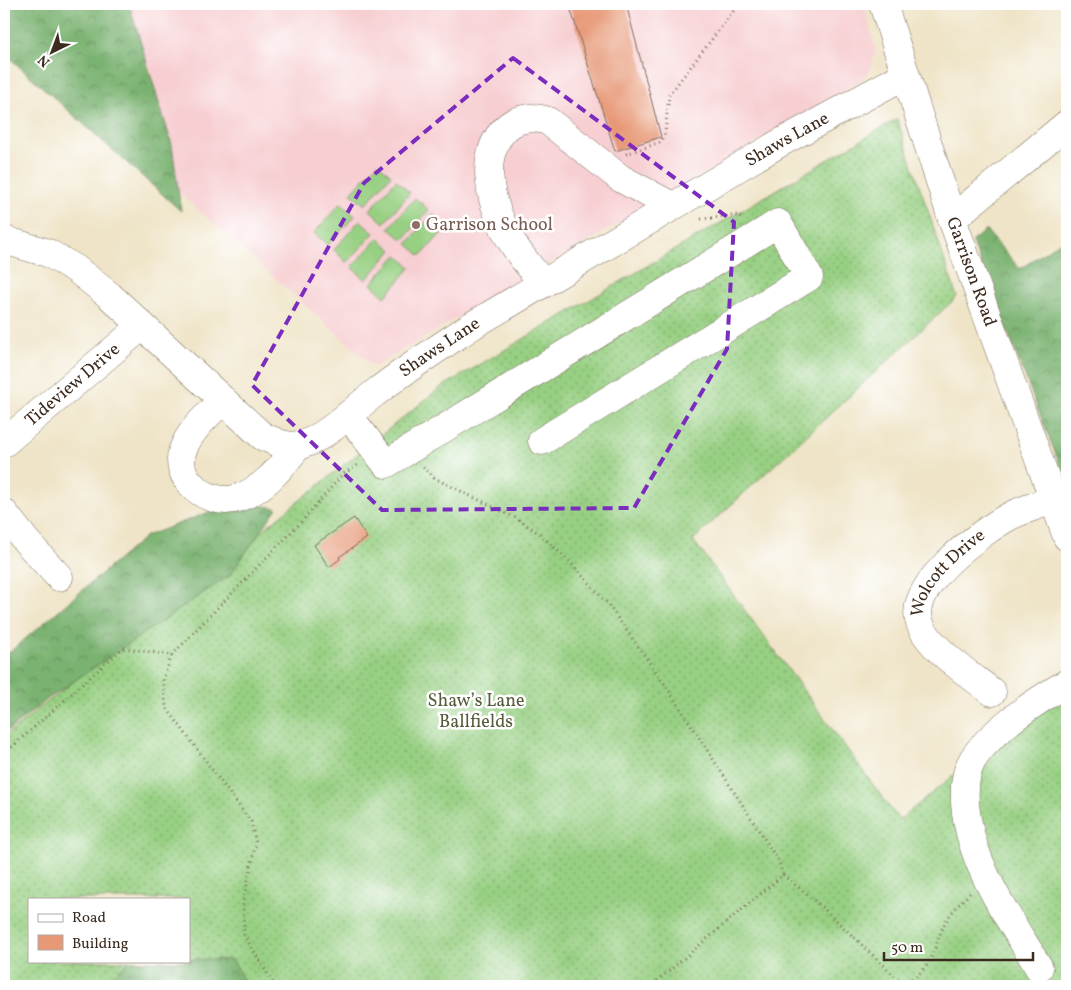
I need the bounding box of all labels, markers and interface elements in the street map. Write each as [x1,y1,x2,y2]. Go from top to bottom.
north arrow [28,28,78,78]
text: N [34,50,54,71]
street label: Shaws Lane [741,106,834,173]
place label: Garrison School [426,213,553,238]
street label: Garrison Road [940,214,1002,330]
marker: Garrison School [410,219,422,231]
street label: Shaws Lane [394,311,485,384]
street label: Tideview Drive [20,337,126,432]
street label: Wolcott Drive [905,523,990,618]
park label: Shaw’s Lane Ballfields [427,689,525,735]
legend [28,898,190,962]
text: Road [72,908,106,929]
scale bar [884,930,1032,962]
text: Building [72,934,129,955]
text: 50 m [891,938,923,959]

